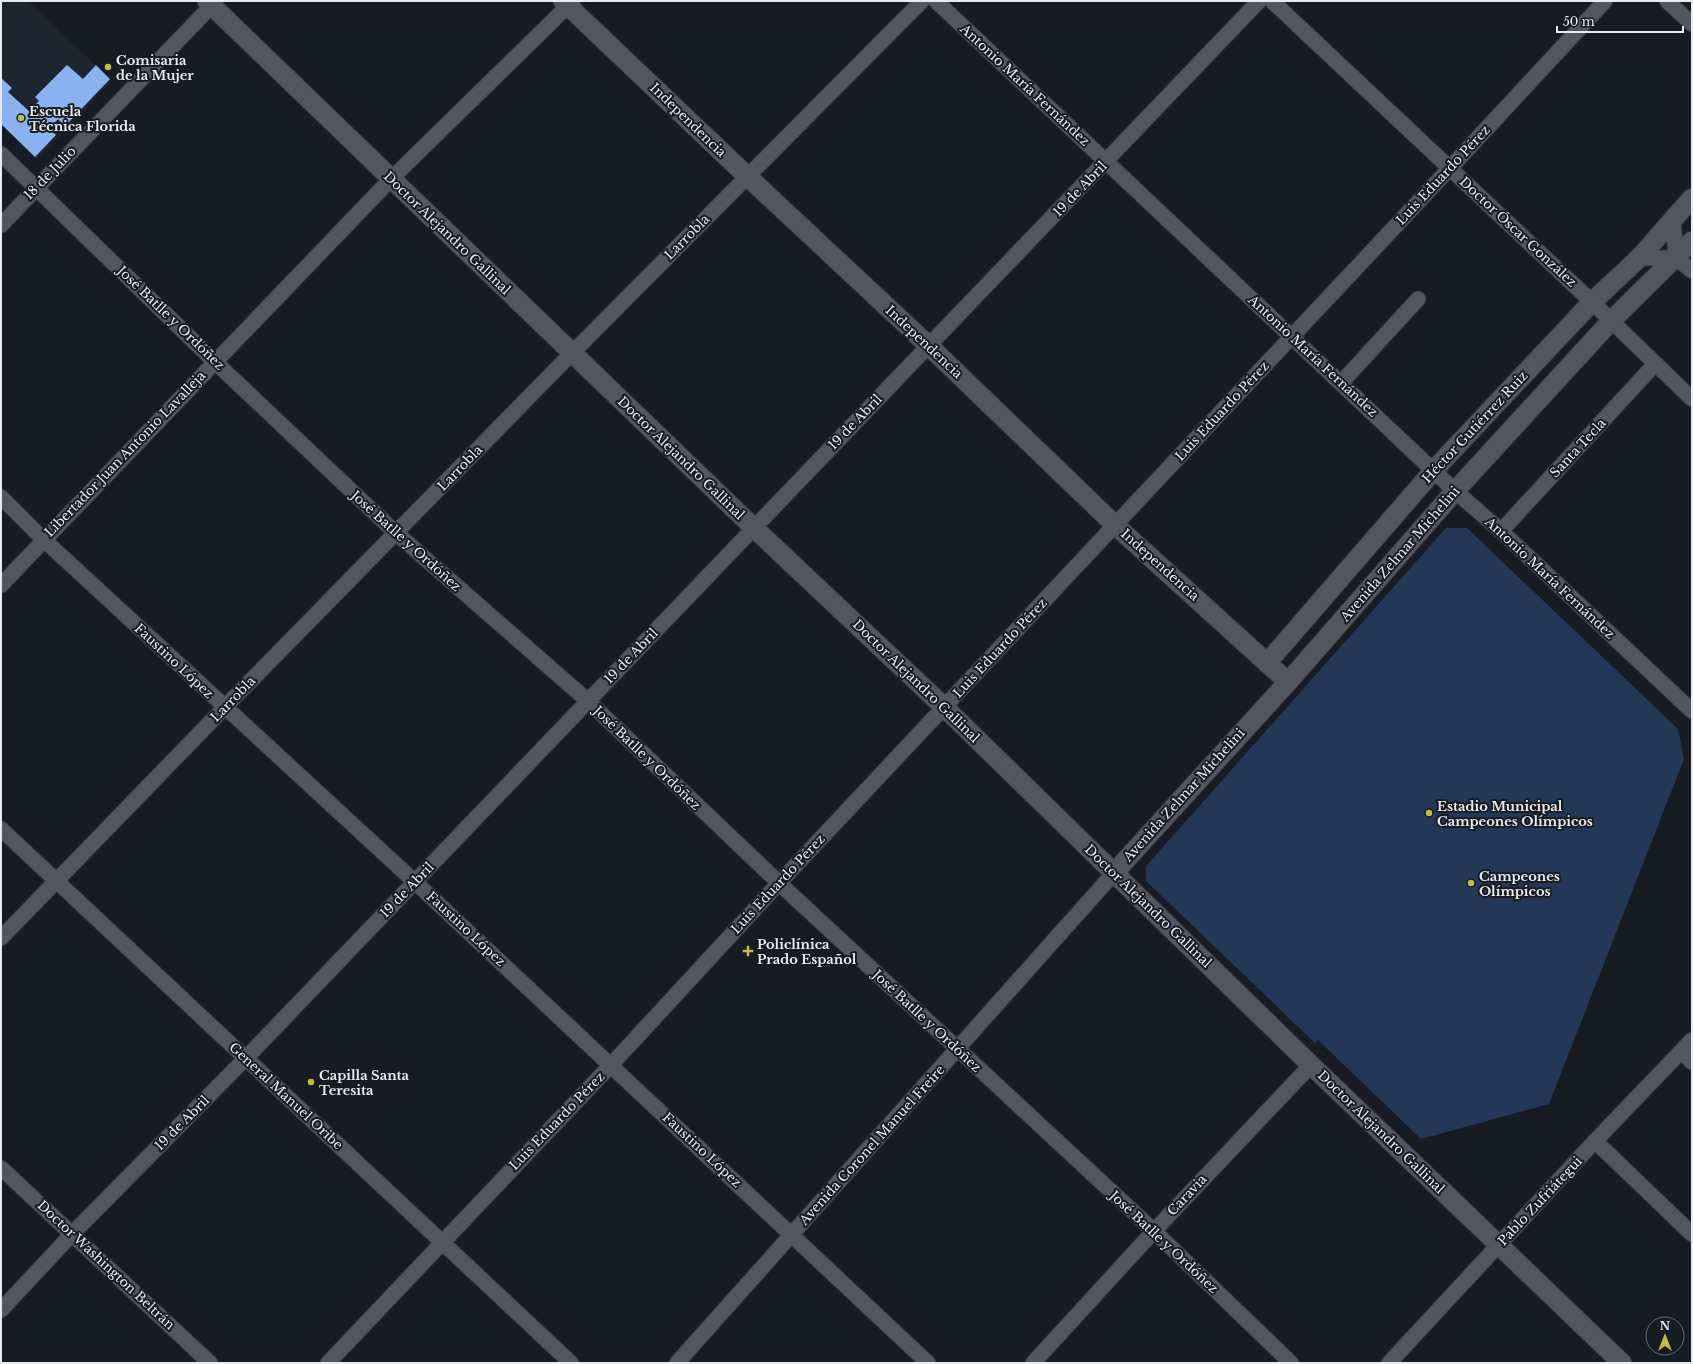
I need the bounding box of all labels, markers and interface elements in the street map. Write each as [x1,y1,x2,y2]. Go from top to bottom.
scale bar [1557,8,1683,34]
text: 50 m [1563,14,1595,29]
street label: Antonio María Fernández [956,20,1093,150]
place label: Comisaria de la Mujer [116,52,194,84]
marker: Comisaria de la Mujer [103,62,113,72]
street label: Independencia [646,79,730,161]
place label: Escuela Técnica Florida [29,103,136,135]
marker: Escuela Técnica Florida [16,113,26,123]
street label: Luis Eduardo Pérez [1392,122,1494,228]
street label: 18 de Julio [20,143,80,203]
street label: 19 de Abril [1049,158,1111,220]
street label: Doctor Alejandro Gallinal [380,168,514,298]
street label: Doctor Óscar González [1456,173,1580,291]
street label: Larrobla [661,210,714,263]
street label: José Batlle y Ordóñez [112,261,228,374]
street label: Antonio María Fernández [1244,291,1381,421]
street label: Independencia [882,302,967,383]
street label: Luis Eduardo Pérez [1171,358,1273,464]
street label: Libertador Juan Antonio Lavalleja [41,367,210,541]
street label: Héctor Gutiérrez Ruiz [1419,367,1531,487]
street label: 19 de Abril [824,391,886,453]
street label: Doctor Alejandro Gallinal [614,393,748,523]
street label: Santa Tecla [1546,414,1610,481]
street label: Larrobla [434,441,487,495]
street label: Avenida Zelmar Michelini [1336,482,1464,626]
street label: José Batlle y Ordóñez [346,486,465,595]
street label: Antonio María Fernández [1481,513,1618,643]
street label: Independencia [1117,525,1203,605]
street label: Luis Eduardo Pérez [949,595,1051,701]
street label: Doctor Alejandro Gallinal [849,616,983,746]
street label: Faustino López [131,620,217,702]
street label: 19 de Abril [600,625,662,687]
street label: Larrobla [207,672,260,726]
street label: José Batlle y Ordóñez [588,701,704,814]
street label: Avenida Zelmar Michelini [1119,724,1249,866]
place label: Estadio Municipal Campeones Olímpicos [1437,798,1593,830]
marker: Estadio Municipal Campeones Olímpicos [1424,808,1434,818]
street label: Luis Eduardo Pérez [727,831,829,937]
street label: Doctor Alejandro Gallinal [1081,841,1215,971]
street label: 19 de Abril [376,859,438,921]
place label: Campeones Olímpicos [1479,868,1560,900]
marker: Campeones Olímpicos [1466,878,1476,888]
street label: Faustino López [423,888,509,970]
place label: Policlínica Prado Español [757,936,857,968]
marker: Policlínica Prado Español [742,945,754,957]
street label: José Batlle y Ordóñez [868,965,985,1076]
street label: General Manuel Oribe [225,1039,347,1153]
street label: Avenida Coronel Manuel Freire [795,1061,948,1229]
place label: Capilla Santa Teresita [319,1067,410,1099]
street label: Doctor Alejandro Gallinal [1314,1067,1448,1197]
street label: Luis Eduardo Pérez [506,1068,608,1174]
marker: Capilla Santa Teresita [306,1077,316,1087]
street label: 19 de Abril [151,1092,213,1154]
street label: Faustino López [659,1109,745,1191]
street label: Pablo Zufriátegui [1494,1152,1586,1249]
street label: Caravia [1164,1170,1211,1219]
street label: José Batlle y Ordóñez [1105,1186,1222,1297]
street label: Doctor Washington Beltrán [34,1197,178,1333]
north arrow [1645,1316,1685,1356]
text: N [1660,1319,1671,1333]

